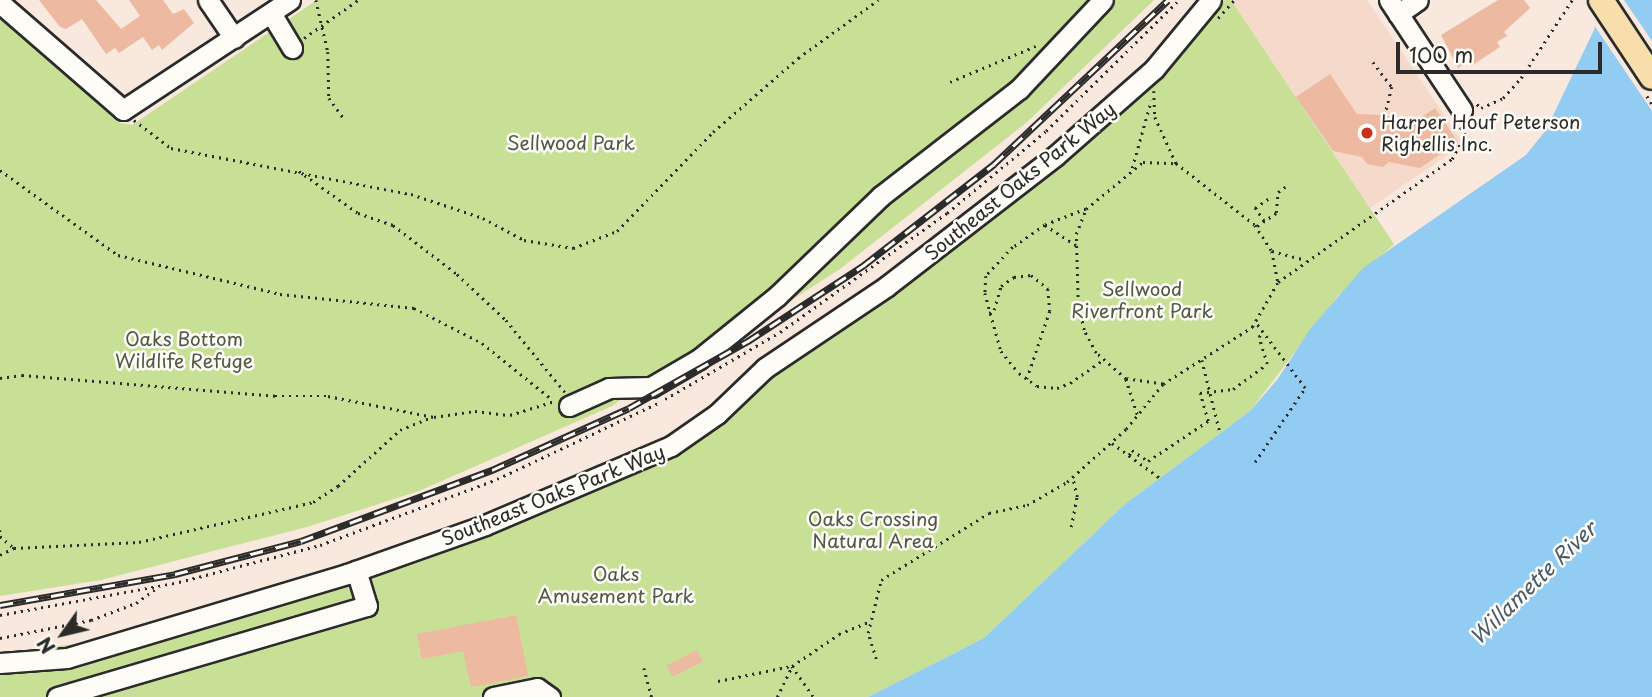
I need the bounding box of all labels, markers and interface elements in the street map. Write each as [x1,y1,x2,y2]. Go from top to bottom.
scale bar [1400,28,1606,72]
text: 100 m [1409,38,1473,70]
street label: Southeast Oaks Park Way [920,97,1120,265]
place label: Harper Houf Peterson Righellis Inc. [1381,111,1582,155]
marker: Harper Houf Peterson Righellis Inc. [1359,125,1375,141]
park label: Sellwood Park [506,132,636,154]
park label: Sellwood Riverfront Park [1072,278,1212,322]
park label: Oaks Bottom Wildlife Refuge [115,328,253,372]
street label: Southeast Oaks Park Way [438,440,668,550]
park label: Oaks Crossing Natural Area [808,508,938,552]
water label: Willamette River [1463,515,1601,649]
park label: Oaks Amusement Park [538,563,694,607]
north arrow [28,599,98,669]
text: N [30,632,61,660]

